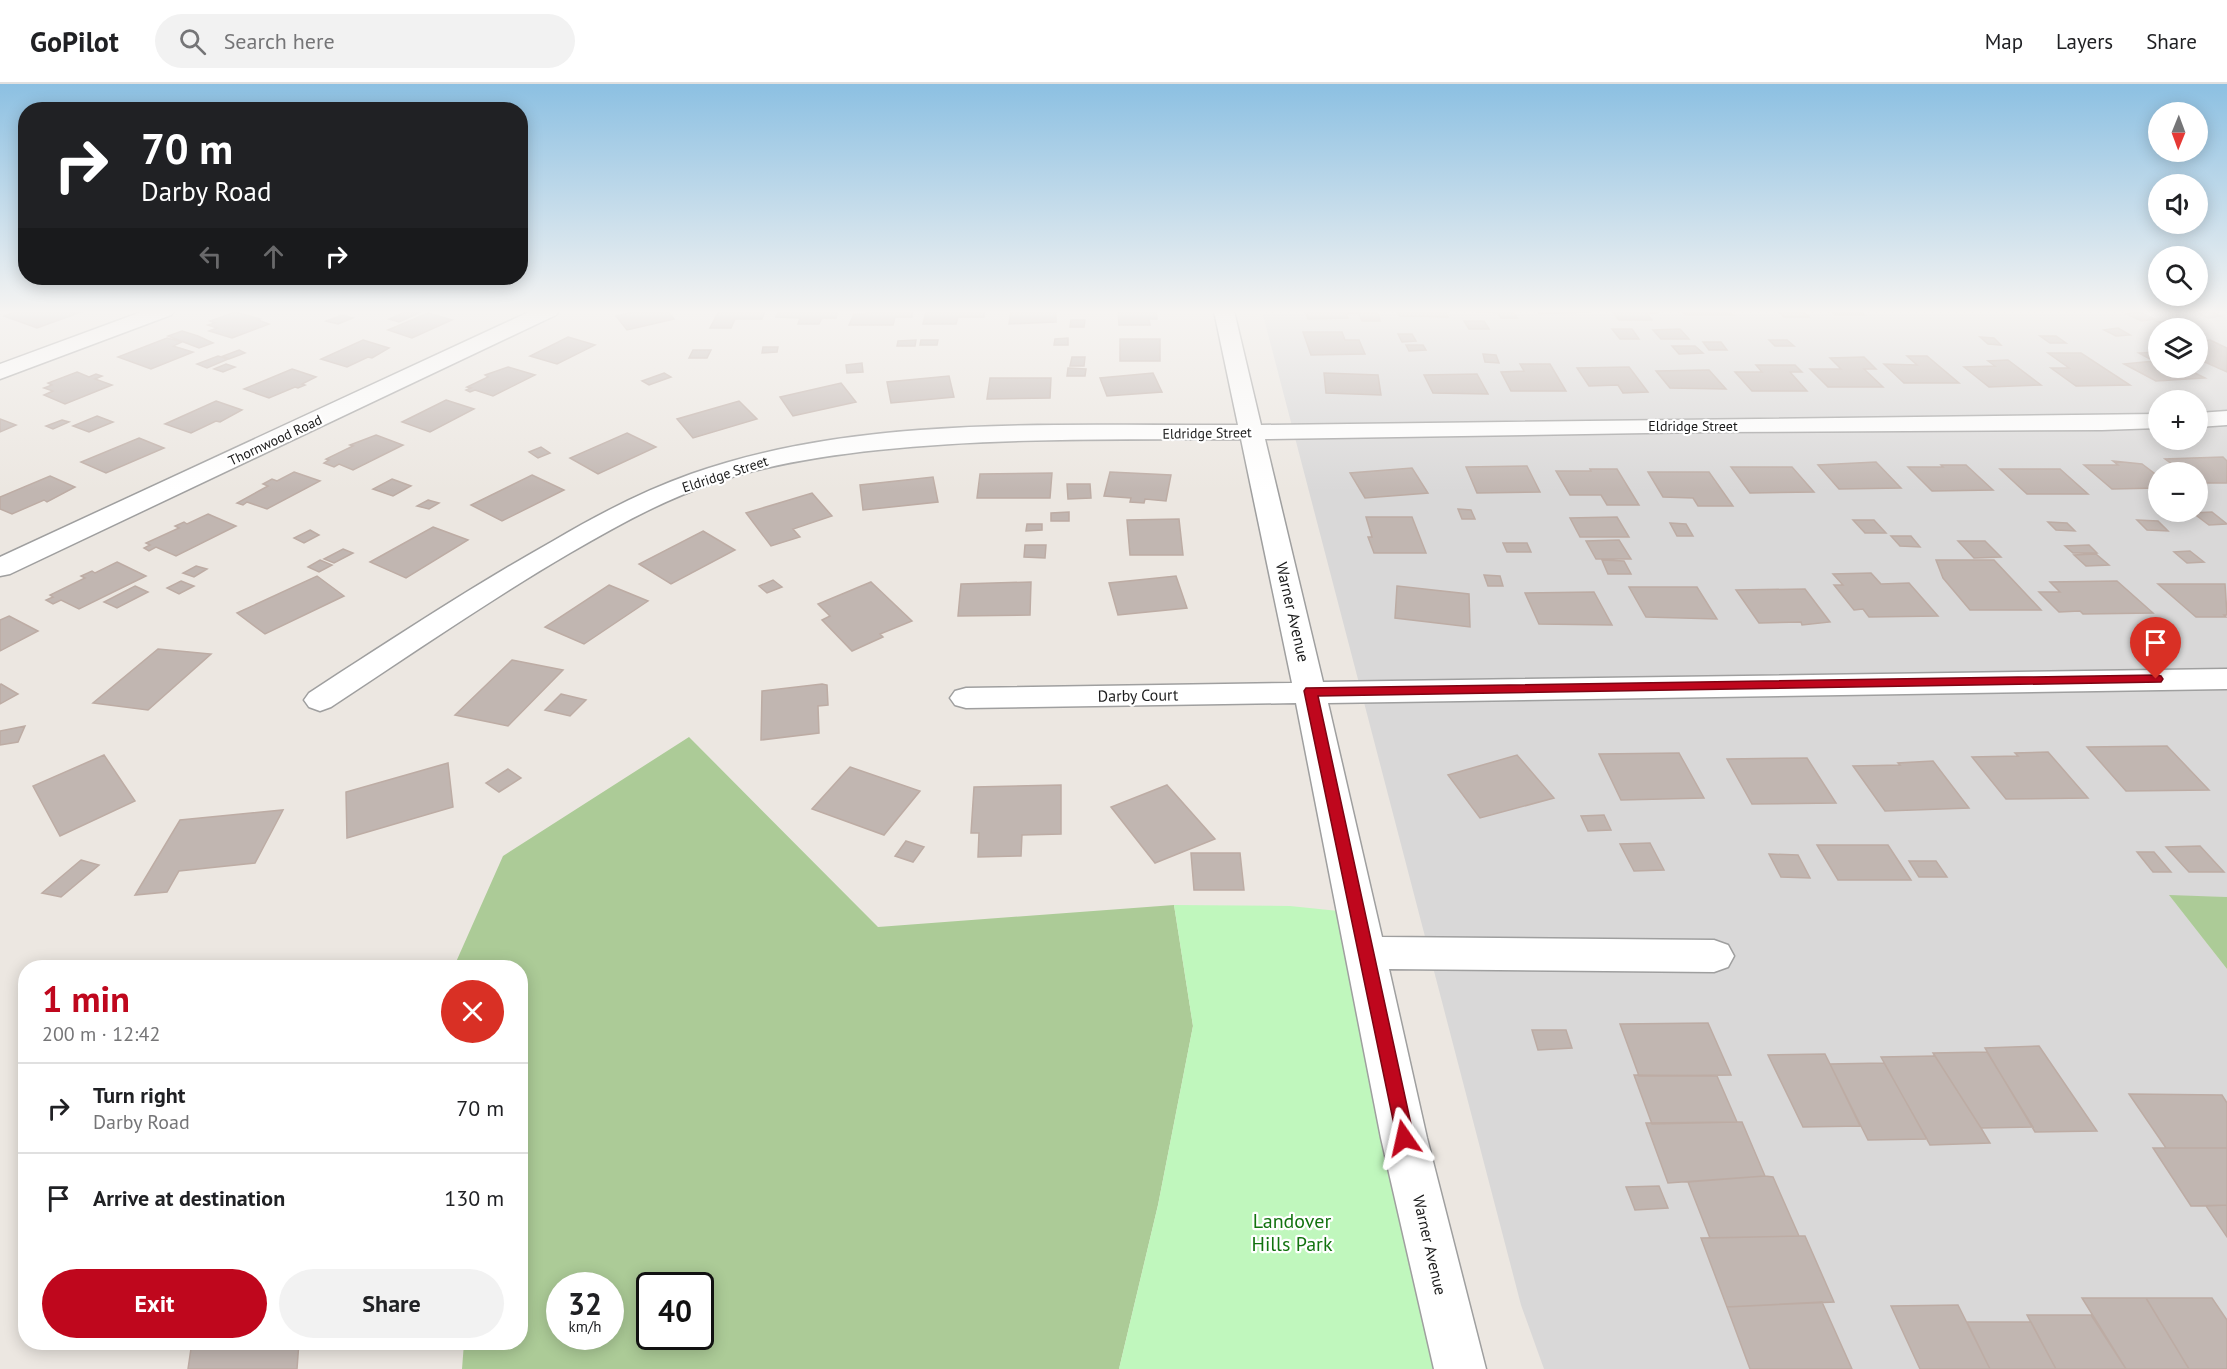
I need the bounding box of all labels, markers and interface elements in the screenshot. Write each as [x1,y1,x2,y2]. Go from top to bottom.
search box [155,14,575,68]
text: GoPilot [30,23,119,60]
icon: search [176,25,209,58]
text: Search here [224,27,335,55]
text: Map [1985,28,2023,55]
text: Layers [2056,28,2113,55]
text: Share [2146,28,2197,55]
north arrow [2148,102,2208,162]
map controls [2148,102,2208,522]
text: 70 m [141,121,233,176]
icon: right [42,126,120,204]
text: Darby Road [141,174,271,208]
button: sound [2148,174,2208,234]
icon: left [194,240,227,273]
icon: ahead [257,240,290,273]
icon: right [320,240,353,273]
button: search [2148,246,2208,306]
button: layers [2148,318,2208,378]
button: + [2148,390,2208,450]
street label: Thornwood Road [225,410,325,470]
street label: Eldridge Street [1648,417,1738,435]
street label: Eldridge Street [1162,423,1252,443]
street label: Eldridge Street [680,452,770,496]
button: − [2148,462,2208,522]
street label: Warner Avenue [1272,560,1314,664]
pin [2130,617,2181,679]
icon: arrive [2139,626,2172,659]
street label: Darby Court [1098,684,1179,706]
text: 1 min [42,975,130,1022]
button: close [441,980,504,1043]
text: 200 m · 12:42 [42,1021,160,1047]
text: Turn right [93,1081,185,1109]
icon: right [42,1092,75,1125]
text: 70 m [456,1094,504,1122]
position arrow [1372,1106,1436,1170]
text: Darby Road [93,1109,190,1135]
icon: arrive [42,1182,75,1215]
text: Arrive at destination [93,1184,285,1212]
text: 130 m [444,1184,504,1212]
street label: Warner Avenue [1409,1193,1451,1297]
park label: Landover Hills Park [1251,1208,1333,1257]
button: Exit [42,1269,267,1338]
button: Share [279,1269,504,1338]
speed limit sign: 40 [636,1272,714,1350]
text: 32 [568,1284,602,1323]
text: km/h [569,1317,601,1336]

